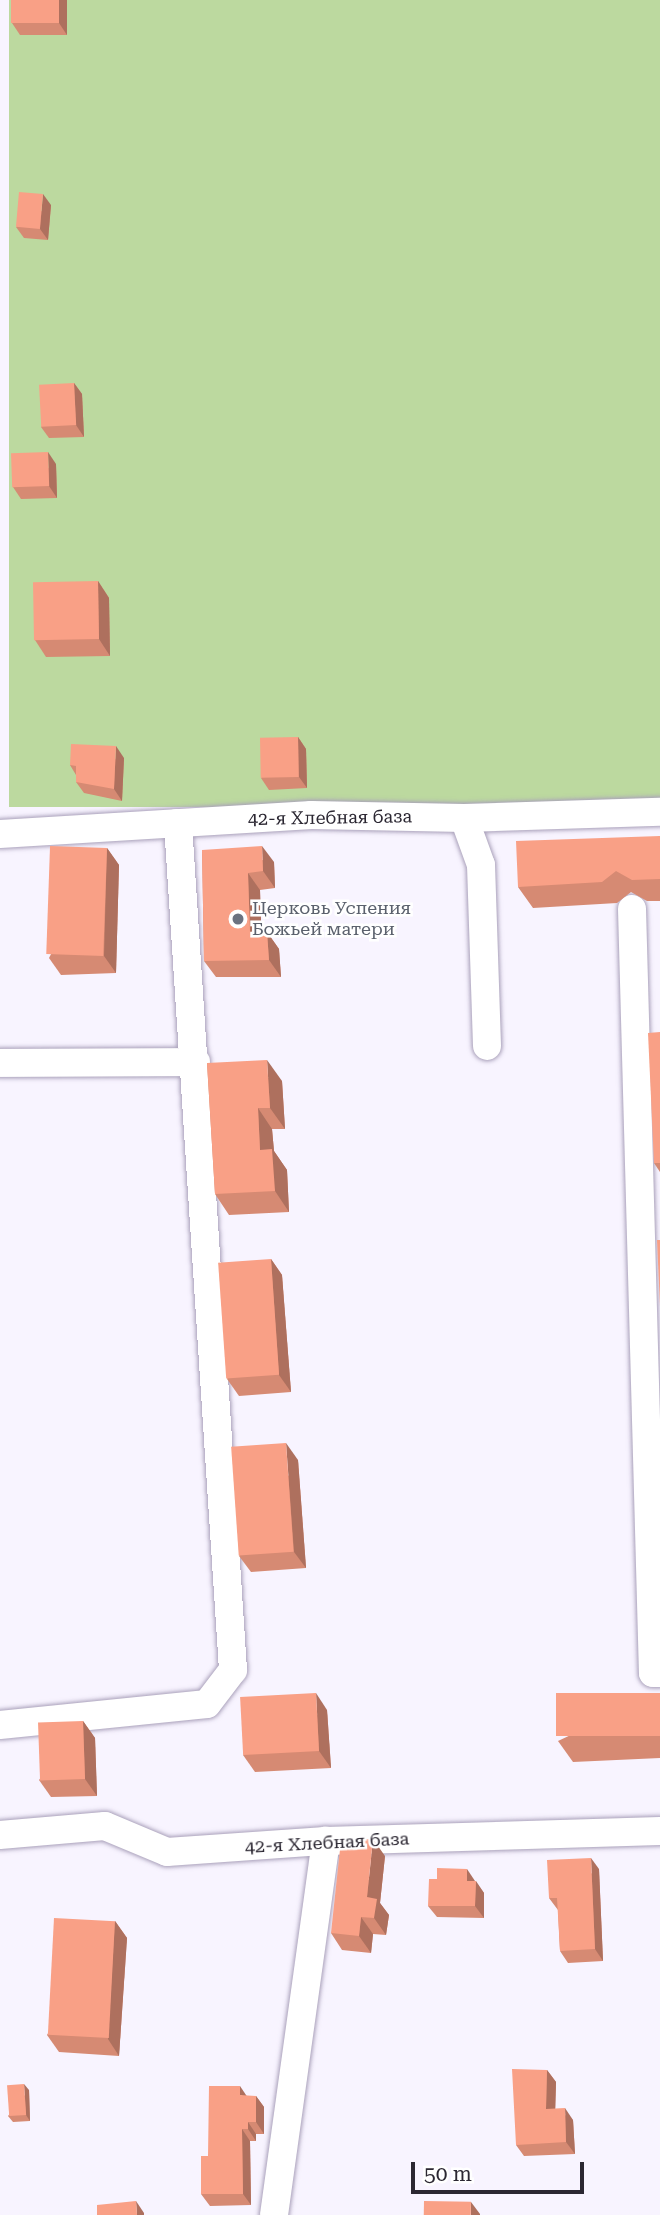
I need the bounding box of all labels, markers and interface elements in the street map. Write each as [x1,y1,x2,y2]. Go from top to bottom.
street label: 42-я Хлебная база [248,806,412,830]
place label: Церковь Успения Божьей матери [252,898,411,940]
marker: Церковь Успения Божьей матери [230,911,246,927]
street label: 42-я Хлебная база [244,1828,410,1858]
scale bar [415,2148,588,2192]
text: 50 m [424,2162,472,2186]

